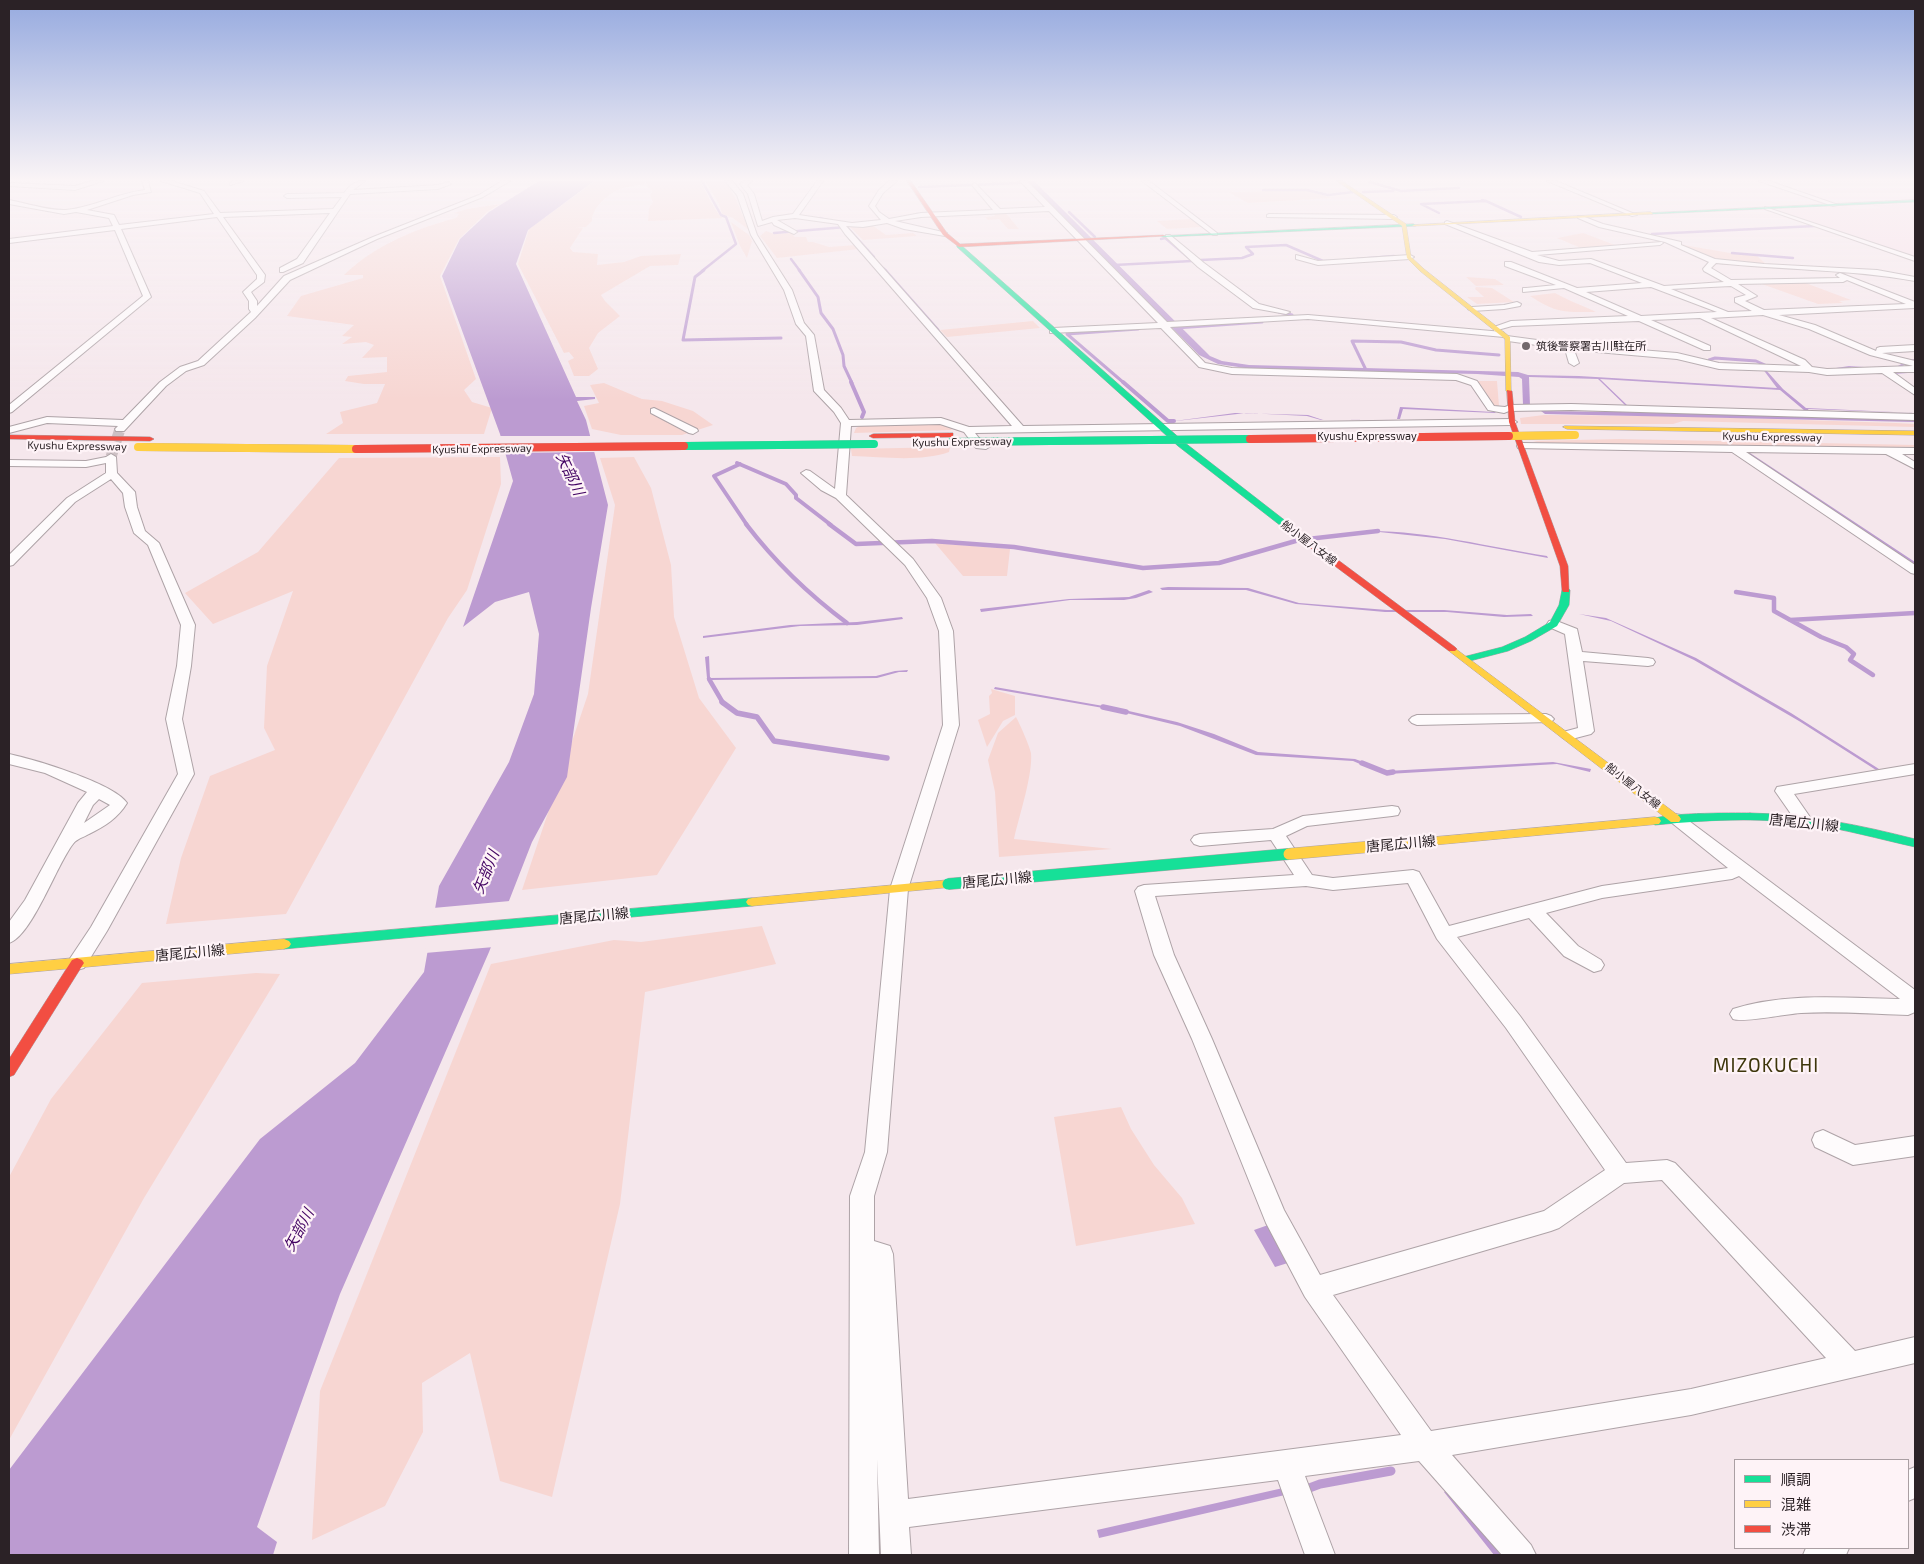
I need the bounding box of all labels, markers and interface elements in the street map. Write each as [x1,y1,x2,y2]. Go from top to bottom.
place label: 筑後警察署古川駐在所 [1536,339,1646,353]
marker: 筑後警察署古川駐在所 [1520,340,1532,352]
street label: Kyushu Expressway [1317,429,1417,443]
street label: Kyushu Expressway [1722,430,1822,444]
street label: Kyushu Expressway [912,435,1012,449]
street label: Kyushu Expressway [27,439,127,453]
street label: Kyushu Expressway [432,442,532,456]
water label: 矢部川 [552,450,588,498]
street label: 船小屋八女線 [1279,518,1339,568]
street label: 船小屋八女線 [1603,760,1663,812]
street label: 唐尾広川線 [1768,811,1840,835]
street label: 唐尾広川線 [1365,833,1437,855]
water label: 矢部川 [469,848,503,896]
street label: 唐尾広川線 [961,869,1033,891]
street label: 唐尾広川線 [558,905,630,927]
street label: 唐尾広川線 [154,942,226,964]
district label: MIZOKUCHI [1712,1055,1820,1077]
water label: 矢部川 [280,1206,318,1254]
legend [1734,1459,1909,1549]
text: 順調 [1781,1470,1811,1488]
text: 混雑 [1781,1495,1811,1513]
text: 渋滞 [1781,1520,1811,1538]

